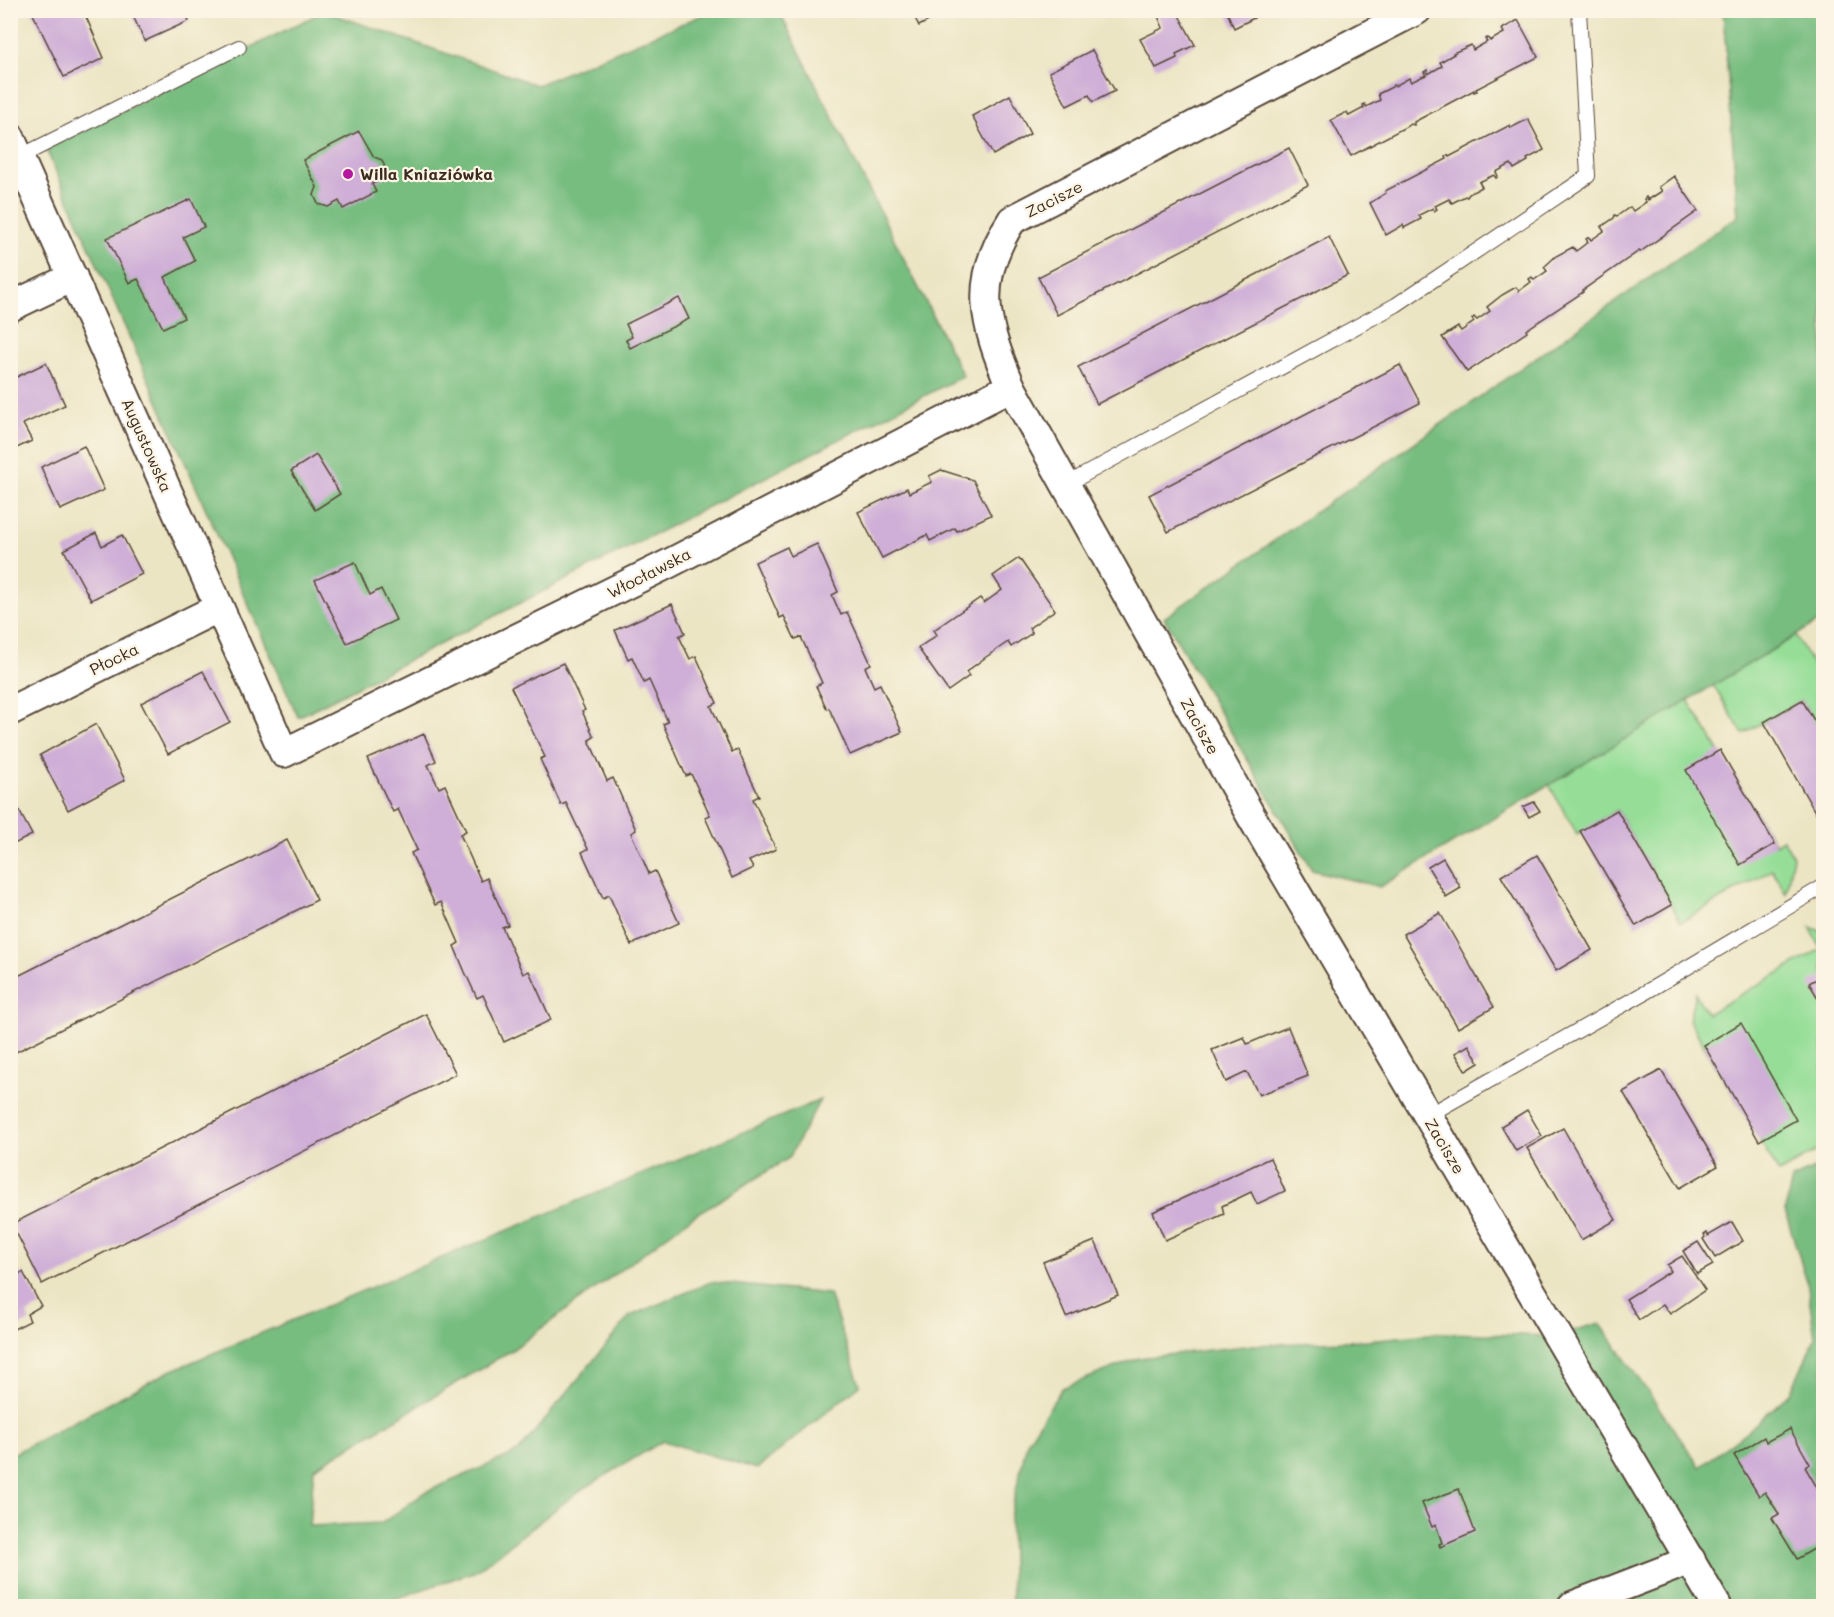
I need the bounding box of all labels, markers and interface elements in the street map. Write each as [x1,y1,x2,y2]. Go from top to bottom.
place label: Willa Kniaziówka [360,163,493,184]
marker: Willa Kniaziówka [341,167,355,181]
street label: Zacisze [1022,175,1086,222]
street label: Augustowska [117,394,178,495]
street label: Włocławska [603,542,694,603]
street label: Płocka [86,638,142,679]
street label: Zacisze [1176,694,1225,758]
street label: Zacisze [1421,1114,1470,1178]

